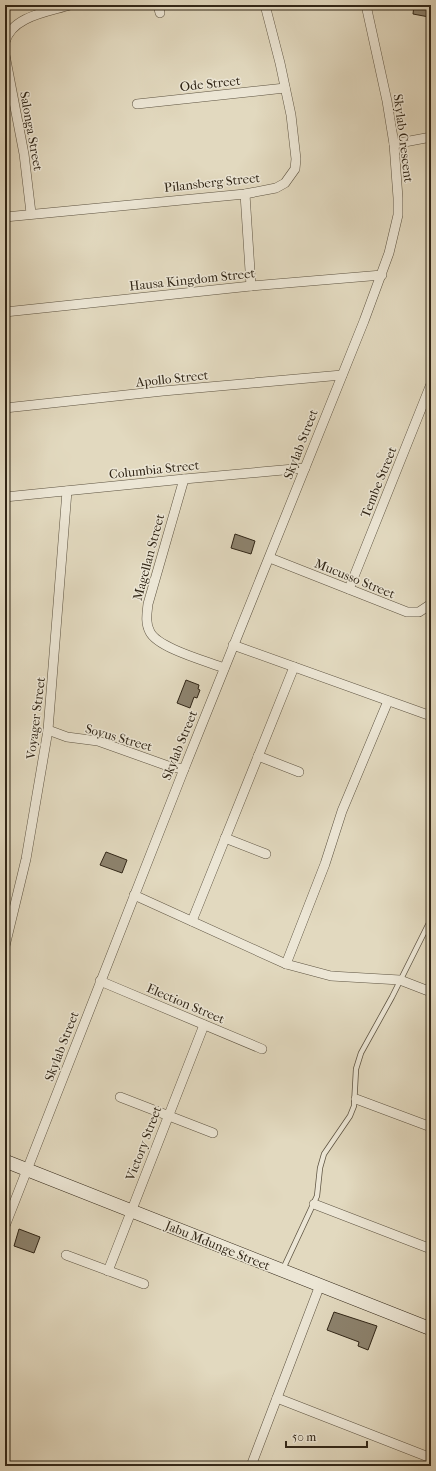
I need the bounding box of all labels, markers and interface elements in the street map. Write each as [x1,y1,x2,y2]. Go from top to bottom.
street label: Ode Street [179,73,241,94]
street label: Salonga Street [17,90,46,172]
street label: Skylab Crescent [391,93,416,184]
street label: Pilansberg Street [163,170,261,195]
street label: Hausa Kingdom Street [128,265,256,294]
street label: Apollo Street [134,367,209,390]
street label: Skylab Street [280,407,321,481]
street label: Tembe Street [357,444,400,520]
street label: Columbia Street [108,457,200,482]
street label: Magellan Street [130,512,167,602]
street label: Mucusso Street [312,556,398,602]
street label: Voyager Street [23,676,48,761]
street label: Skylab Street [159,708,200,782]
street label: Soyus Street [84,721,154,754]
street label: Election Street [145,980,227,1027]
street label: Skylab Street [41,1009,82,1083]
street label: Victory Street [122,1103,165,1183]
street label: Jabu Mdunge Street [162,1217,273,1273]
scale bar [286,1423,367,1449]
text: 50 m [292,1430,316,1444]

